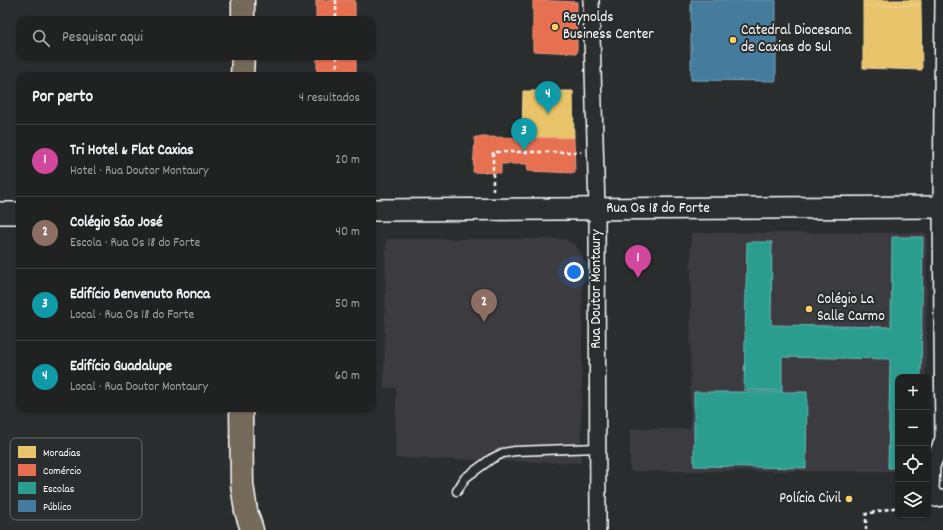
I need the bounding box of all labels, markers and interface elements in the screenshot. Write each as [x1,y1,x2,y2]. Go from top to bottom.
place label: Reynolds Business Center [563,7,654,46]
search box [16,16,376,60]
place label: Catedral Diocesana de Caxias do Sul [741,20,852,59]
marker: Reynolds Business Center [550,22,560,32]
icon: search [30,27,52,49]
text: Pesquisar aqui [62,27,143,49]
marker: Catedral Diocesana de Caxias do Sul [728,35,738,45]
pin: 4 [535,81,561,114]
text: Por perto [32,86,93,110]
text: 4 resultados [299,89,360,108]
pin: 3 [511,118,537,151]
text: Tri Hotel & Flat Caxias [70,140,194,162]
text: 1 [44,151,46,170]
text: 20 m [335,151,360,170]
text: Hotel · Rua Doutor Montaury [70,162,208,181]
street label: Rua Os 18 do Forte [606,198,710,220]
text: Colégio São José [70,212,163,234]
text: 2 [42,223,48,242]
text: 40 m [336,223,360,242]
street label: Rua Doutor Montaury [586,228,608,349]
text: Escola · Rua Os 18 do Forte [70,234,200,253]
pin: 1 [625,245,651,278]
your location [564,262,584,282]
text: Edifício Benvenuto Ronca [70,284,210,306]
pin: 2 [471,289,497,322]
place label: Colégio La Salle Carmo [817,289,885,328]
text: 3 [42,295,48,314]
text: 50 m [335,295,360,314]
marker: Colégio La Salle Carmo [804,304,814,314]
text: Local · Rua Os 18 do Forte [70,306,194,325]
text: Edifício Guadalupe [70,356,172,378]
text: 4 [42,367,48,386]
text: 60 m [335,367,360,386]
map controls [895,374,931,518]
button: + [895,374,931,410]
text: Local · Rua Doutor Montaury [70,378,208,397]
button: − [895,410,931,446]
legend [10,438,142,520]
text: Moradias [43,446,81,462]
button: locate [895,446,931,482]
text: Comércio [43,464,81,480]
text: Escolas [43,482,75,498]
button: layers [895,482,931,518]
place label: Polícia Civil [779,488,841,510]
marker: Polícia Civil [844,494,854,504]
text: Público [43,500,72,516]

